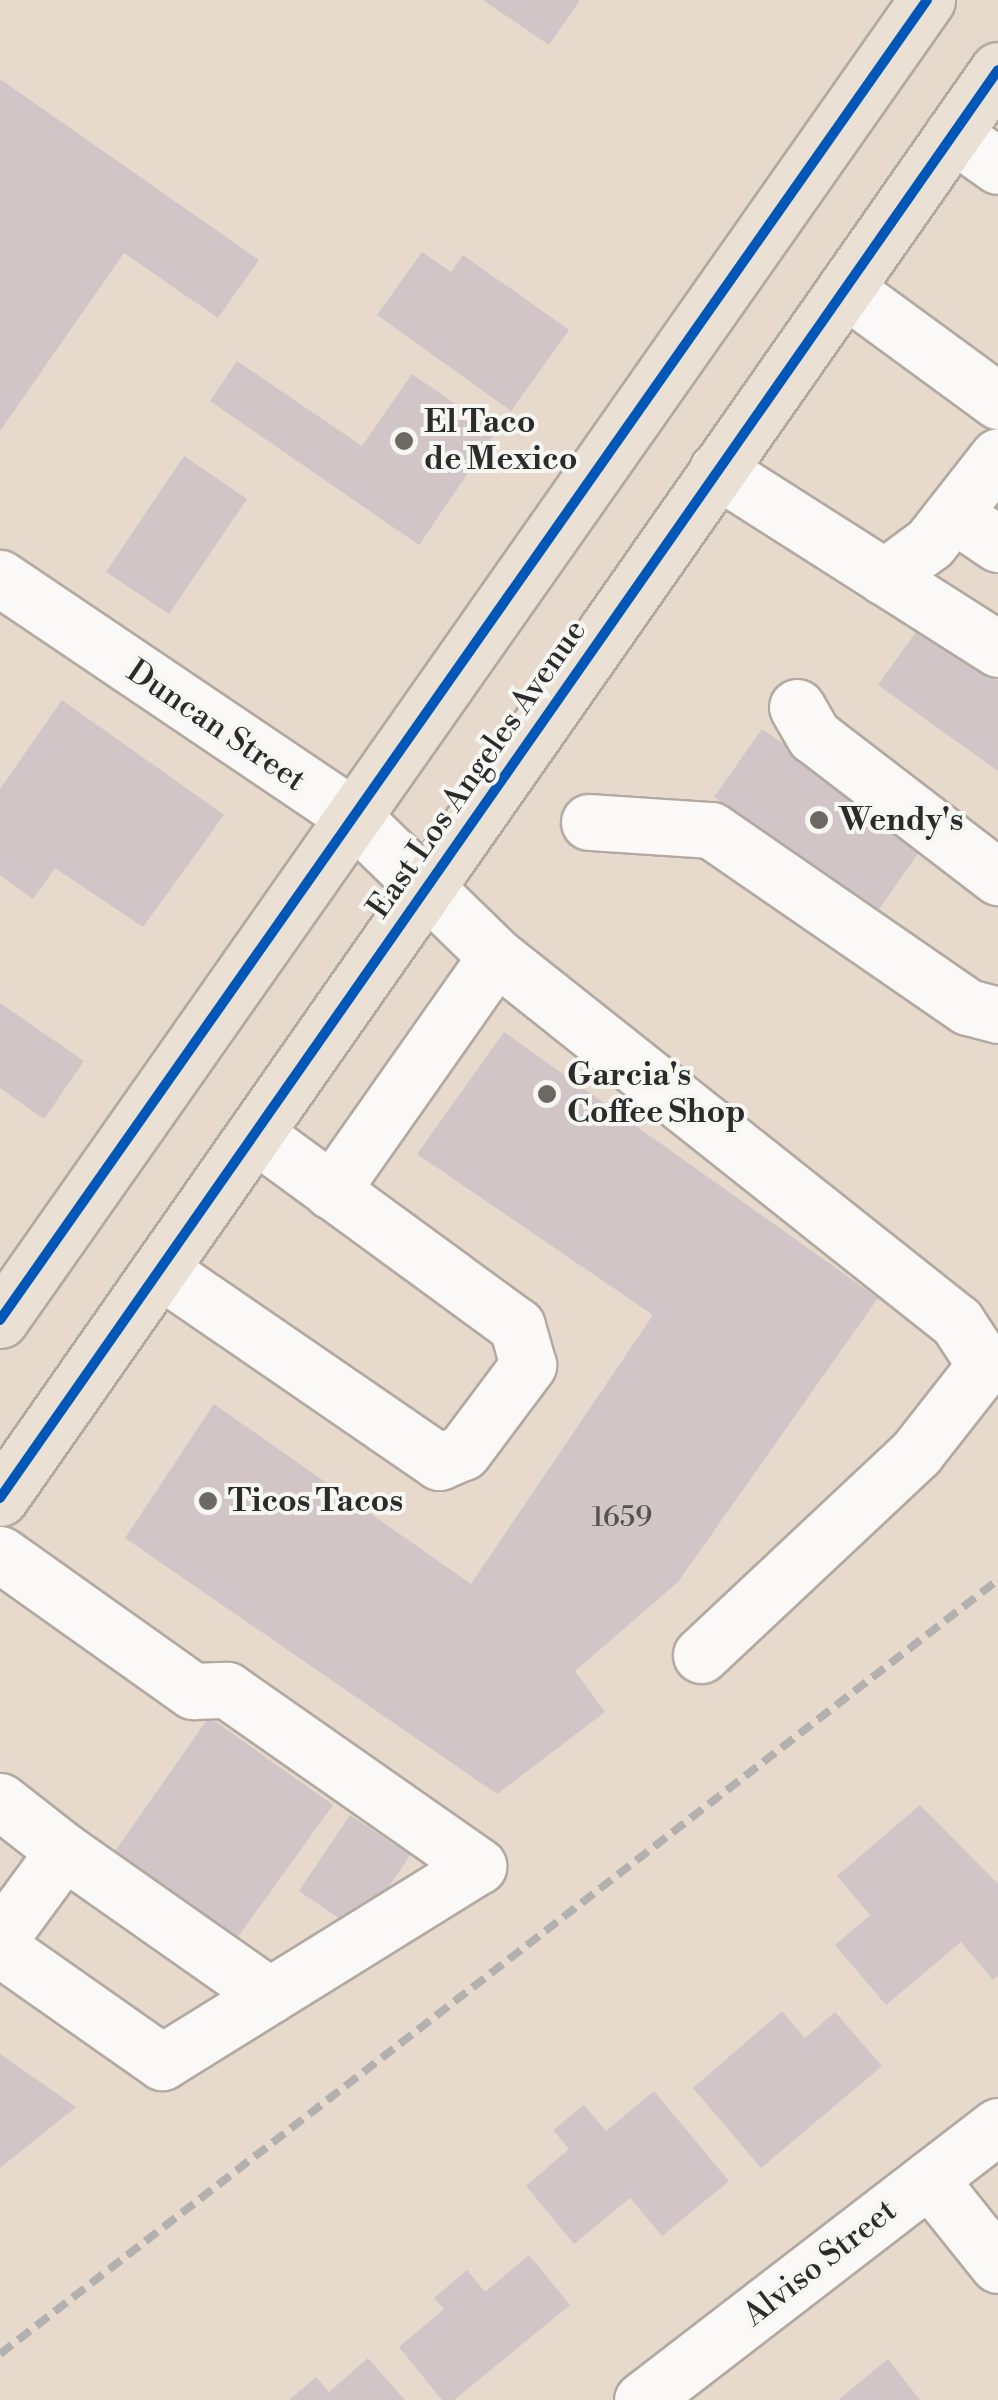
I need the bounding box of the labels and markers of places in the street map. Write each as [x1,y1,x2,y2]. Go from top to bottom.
place label: El Taco de Mexico [424,404,578,479]
marker: El Taco de Mexico [393,430,415,452]
place label: Wendy's [839,801,964,839]
marker: Wendy's [808,809,830,831]
place label: Garcia's Coffee Shop [567,1057,746,1132]
marker: Garcia's Coffee Shop [536,1083,558,1105]
place label: Ticos Tacos [228,1482,403,1520]
marker: Ticos Tacos [197,1490,219,1512]

